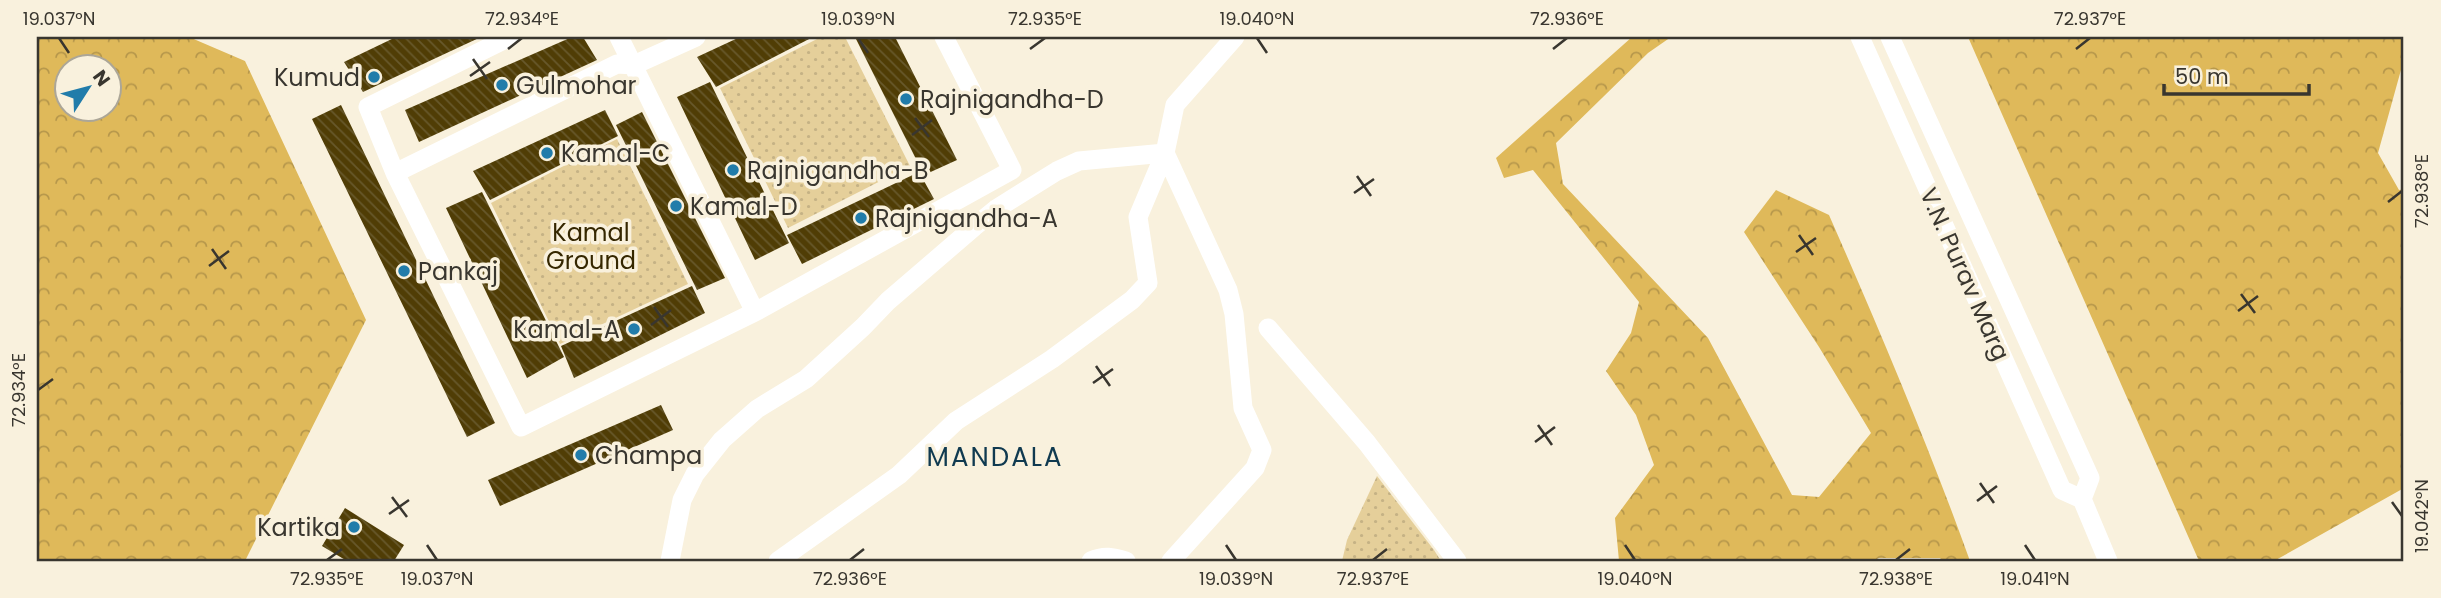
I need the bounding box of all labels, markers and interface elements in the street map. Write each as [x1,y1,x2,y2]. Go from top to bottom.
text: 19.037°N [23,6,95,31]
text: 72.934°E [485,6,559,31]
text: 19.039°N [821,6,895,31]
text: 72.935°E [1008,6,1082,31]
text: 19.040°N [1220,6,1294,31]
text: 72.936°E [1530,6,1604,31]
text: 72.937°E [2054,6,2126,31]
north arrow [52,52,122,122]
scale bar [2164,52,2310,96]
place label: Kumud [274,61,360,94]
text: 50 m [2175,62,2229,91]
text: N [86,65,116,92]
marker: Kumud [366,69,382,85]
place label: Gulmohar [516,69,637,102]
marker: Gulmohar [494,77,510,93]
place label: Rajnigandha-D [920,83,1104,116]
marker: Rajnigandha-D [898,91,914,107]
place label: Kamal-C [561,137,670,170]
marker: Kamal-C [539,145,555,161]
place label: Rajnigandha-B [747,154,929,187]
text: 72.938°E [2409,154,2434,228]
marker: Rajnigandha-B [725,162,741,178]
street label: V.N. Purav Marg [1912,182,2018,366]
place label: Kamal-D [690,190,798,223]
marker: Kamal-D [668,198,684,214]
place label: Rajnigandha-A [875,202,1058,235]
marker: Rajnigandha-A [853,210,869,226]
park label: Kamal Ground [546,216,636,277]
place label: Pankaj [418,255,498,288]
marker: Pankaj [396,263,412,279]
place label: Kamal-A [513,313,620,346]
marker: Kamal-A [626,321,642,337]
text: 72.934°E [6,353,31,427]
place label: Champa [595,439,702,472]
district label: MANDALA [927,439,1063,475]
marker: Champa [573,447,589,463]
text: 19.042°N [2409,479,2434,553]
place label: Kartika [257,511,340,544]
marker: Kartika [346,519,362,535]
text: 72.935°E [290,566,364,591]
text: 19.037°N [401,566,473,591]
text: 72.936°E [813,566,887,591]
text: 19.039°N [1199,566,1273,591]
text: 72.937°E [1337,566,1409,591]
text: 19.040°N [1598,566,1672,591]
text: 72.938°E [1859,566,1933,591]
text: 19.041°N [2000,566,2070,591]

